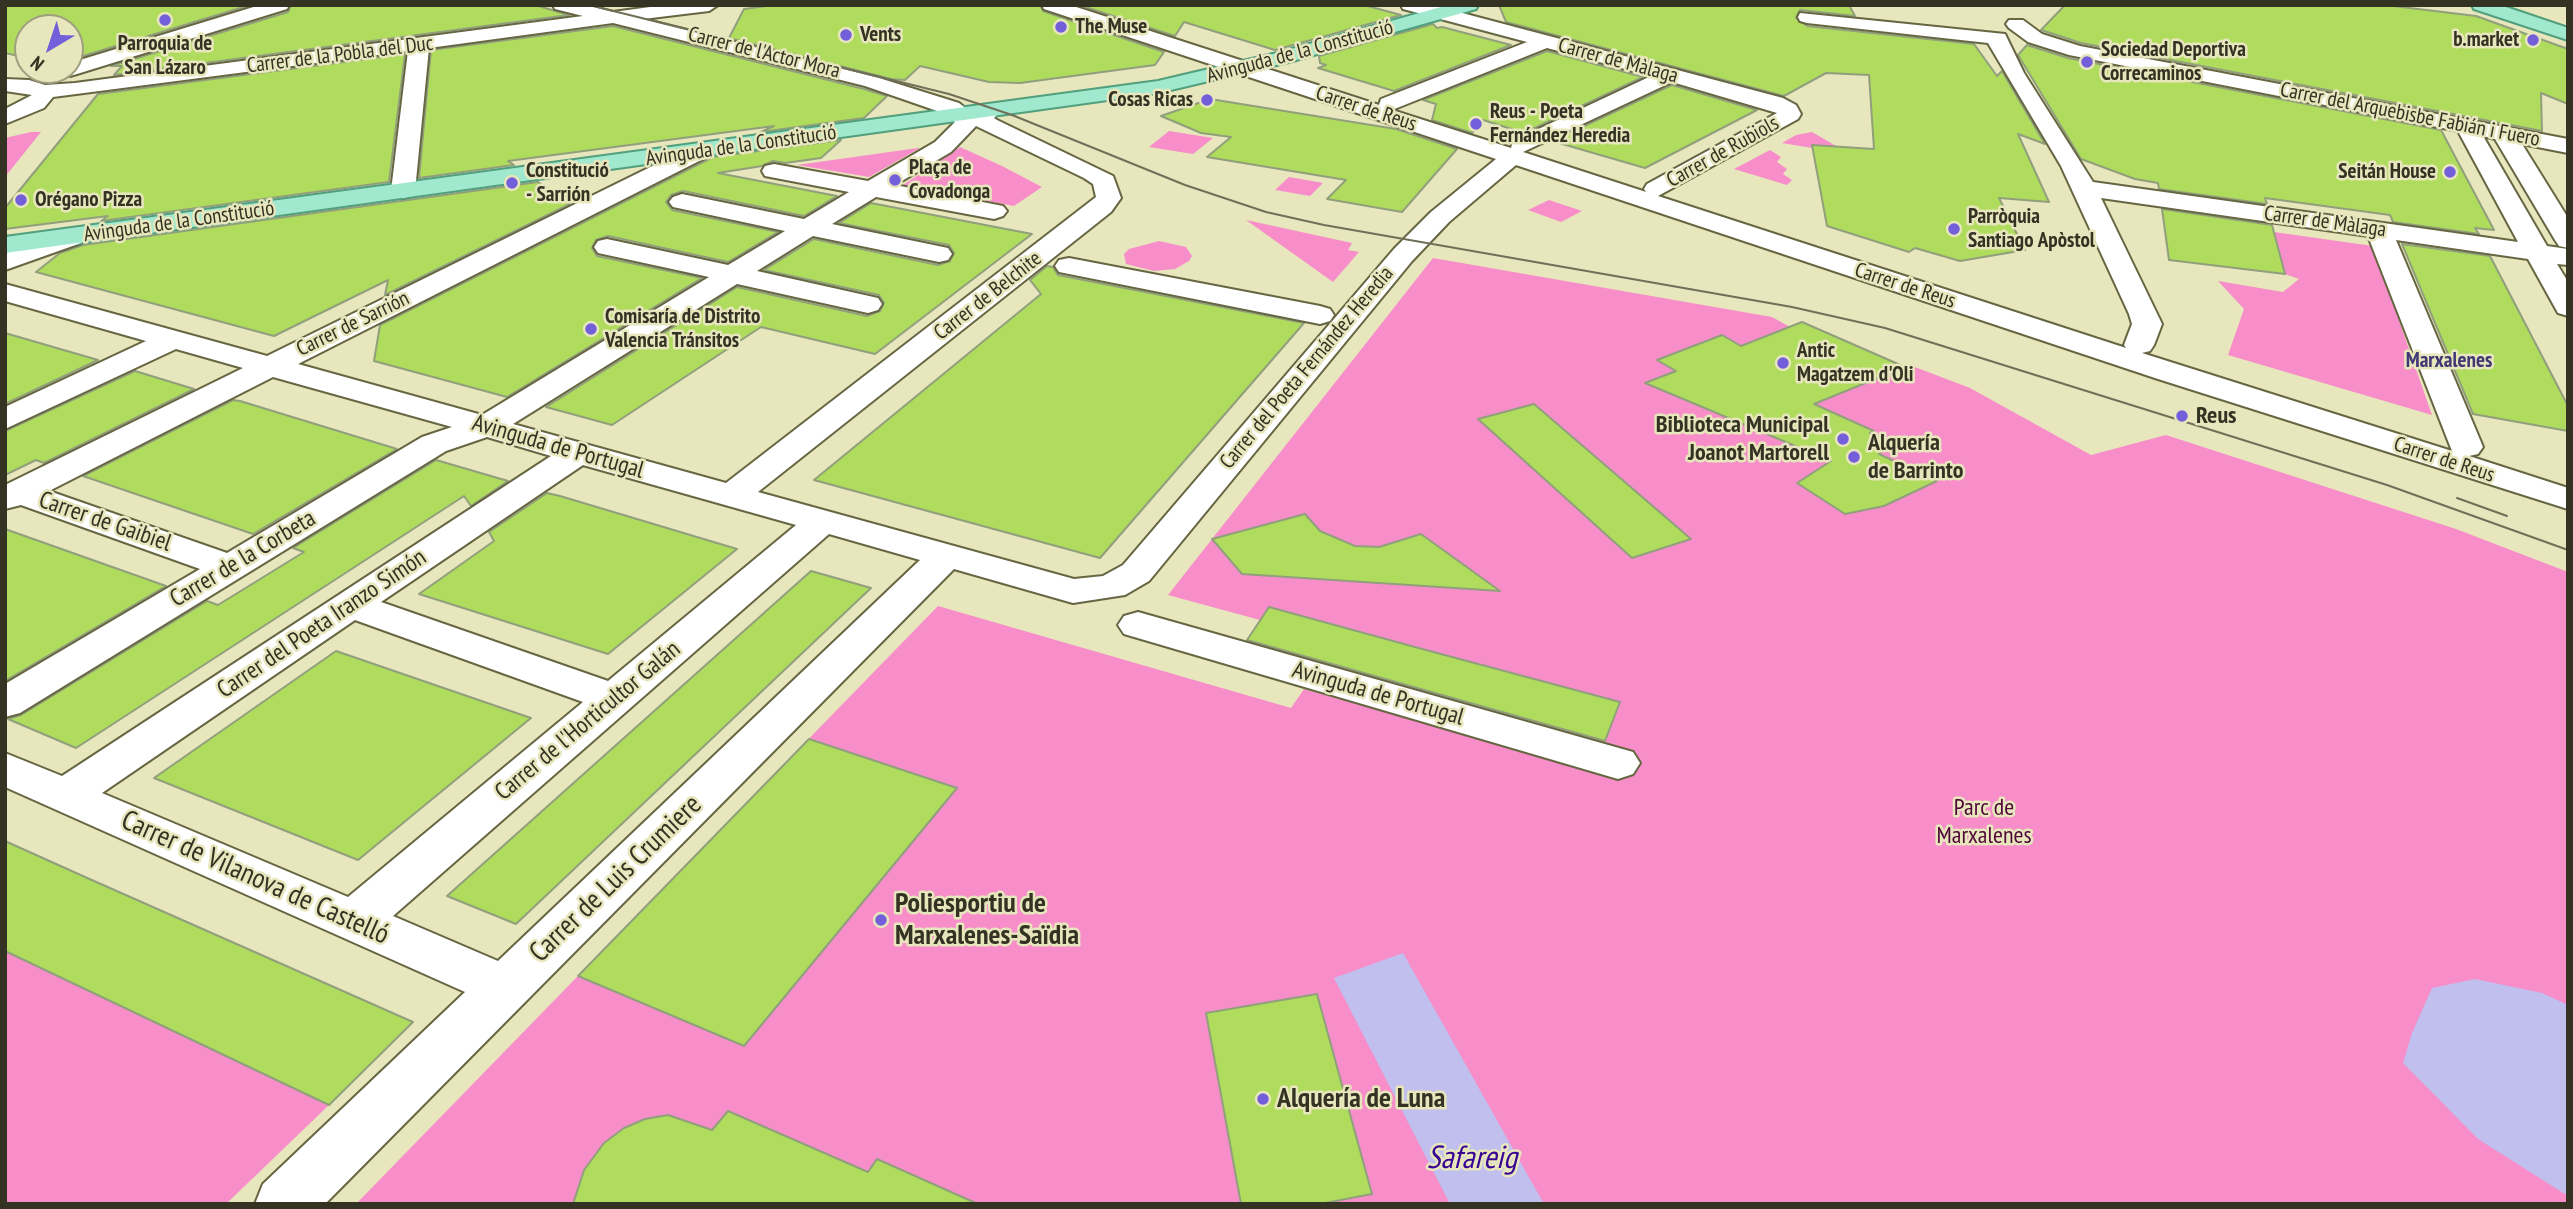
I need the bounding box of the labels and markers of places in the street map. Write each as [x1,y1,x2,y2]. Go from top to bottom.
marker: Parroquia de San Lázaro [157,12,173,28]
place label: The Muse [1075,14,1147,40]
marker: The Muse [1053,19,1069,35]
place label: Vents [860,22,901,48]
marker: Vents [838,27,854,43]
place label: b.market [2453,27,2519,53]
place label: Parroquia de San Lázaro [118,31,212,81]
marker: b.market [2525,32,2541,48]
place label: Sociedad Deportiva Correcaminos [2101,37,2246,87]
marker: Sociedad Deportiva Correcaminos [2079,54,2095,70]
place label: Cosas Ricas [1108,87,1193,113]
marker: Cosas Ricas [1199,92,1215,108]
place label: Reus - Poeta Fernández Heredia [1490,99,1630,149]
marker: Reus - Poeta Fernández Heredia [1468,116,1484,132]
place label: Plaça de Covadonga [909,155,990,205]
place label: Constitució - Sarrión [526,158,609,208]
place label: Seitán House [2338,159,2436,185]
marker: Seitán House [2442,164,2458,180]
marker: Plaça de Covadonga [887,172,903,188]
marker: Constitució - Sarrión [504,175,520,191]
place label: Orégano Pizza [35,187,142,213]
marker: Orégano Pizza [13,192,29,208]
place label: Parròquia Santiago Apòstol [1968,204,2095,254]
marker: Parròquia Santiago Apòstol [1946,221,1962,237]
place label: Comisaría de Distrito Valencia Tránsitos [605,304,760,354]
marker: Comisaría de Distrito Valencia Tránsitos [583,321,599,337]
place label: Antic Magatzem d'Oli [1797,338,1913,388]
marker: Antic Magatzem d'Oli [1775,355,1791,371]
place label: Reus [2196,402,2236,430]
marker: Reus [2174,408,2190,424]
place label: Biblioteca Municipal Joanot Martorell [1656,411,1829,467]
place label: Alquería de Barrinto [1868,429,1963,485]
marker: Biblioteca Municipal Joanot Martorell [1835,431,1851,447]
marker: Alquería de Barrinto [1846,449,1862,465]
place label: Poliesportiu de Marxalenes-Saïdia [895,887,1079,953]
marker: Poliesportiu de Marxalenes-Saïdia [873,912,889,928]
place label: Alquería de Luna [1277,1082,1445,1116]
marker: Alquería de Luna [1255,1091,1271,1107]

